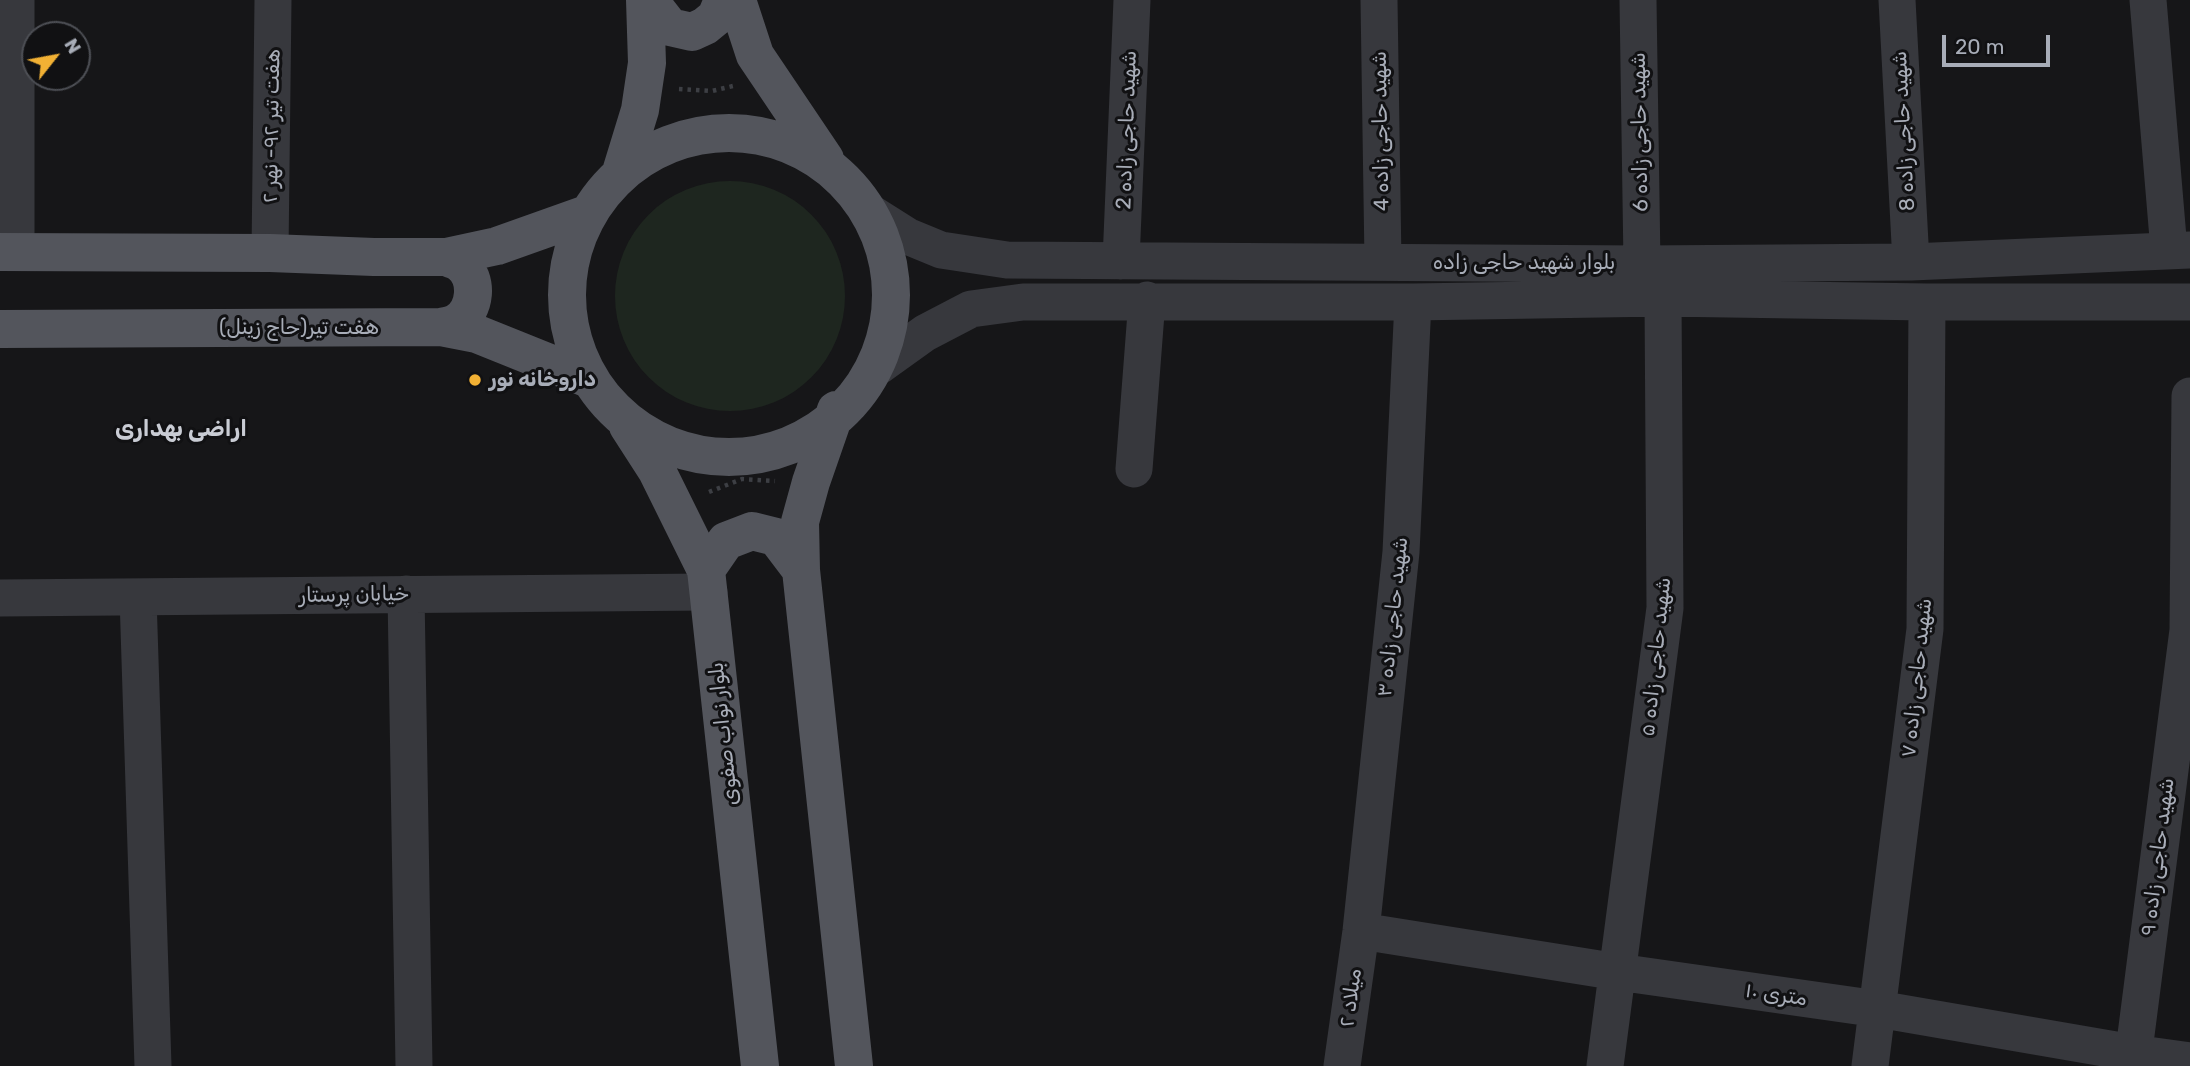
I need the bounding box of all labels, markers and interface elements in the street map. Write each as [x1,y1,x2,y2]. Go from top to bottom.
north arrow [21,21,91,91]
scale bar [1945,21,2054,65]
text: N [59,34,86,58]
text: 20 m [1955,34,2004,59]
street label: هفت تیر ۹۲- نهر ۲ [258,49,286,203]
street label: شهید حاجی زاده 2 [1112,50,1142,210]
street label: شهید حاجی زاده 8 [1887,50,1921,212]
street label: شهید حاجی زاده 4 [1367,51,1395,211]
street label: شهید حاجی زاده 6 [1626,52,1654,212]
street label: بلوار شهید حاجی زاده [1433,250,1615,276]
street label: هفت تیر(حاج زینل) [219,315,379,341]
place label: داروخانه نور [489,367,596,393]
marker: داروخانه نور [467,372,483,388]
district label: اراضی بهداری [115,415,247,443]
street label: شهید حاجی زاده ۳ [1372,536,1414,698]
street label: شهید حاجی زاده ۵ [1635,576,1677,738]
street label: خیابان پرستار [299,581,409,609]
street label: شهید حاجی زاده ۷ [1896,597,1938,759]
street label: بلوار نواب صفوی [704,661,744,807]
street label: شهید حاجی زاده ۹ [2136,776,2180,938]
street label: میلاد ۲ [1334,967,1368,1029]
street label: ۱۰ متری [1743,978,1809,1012]

